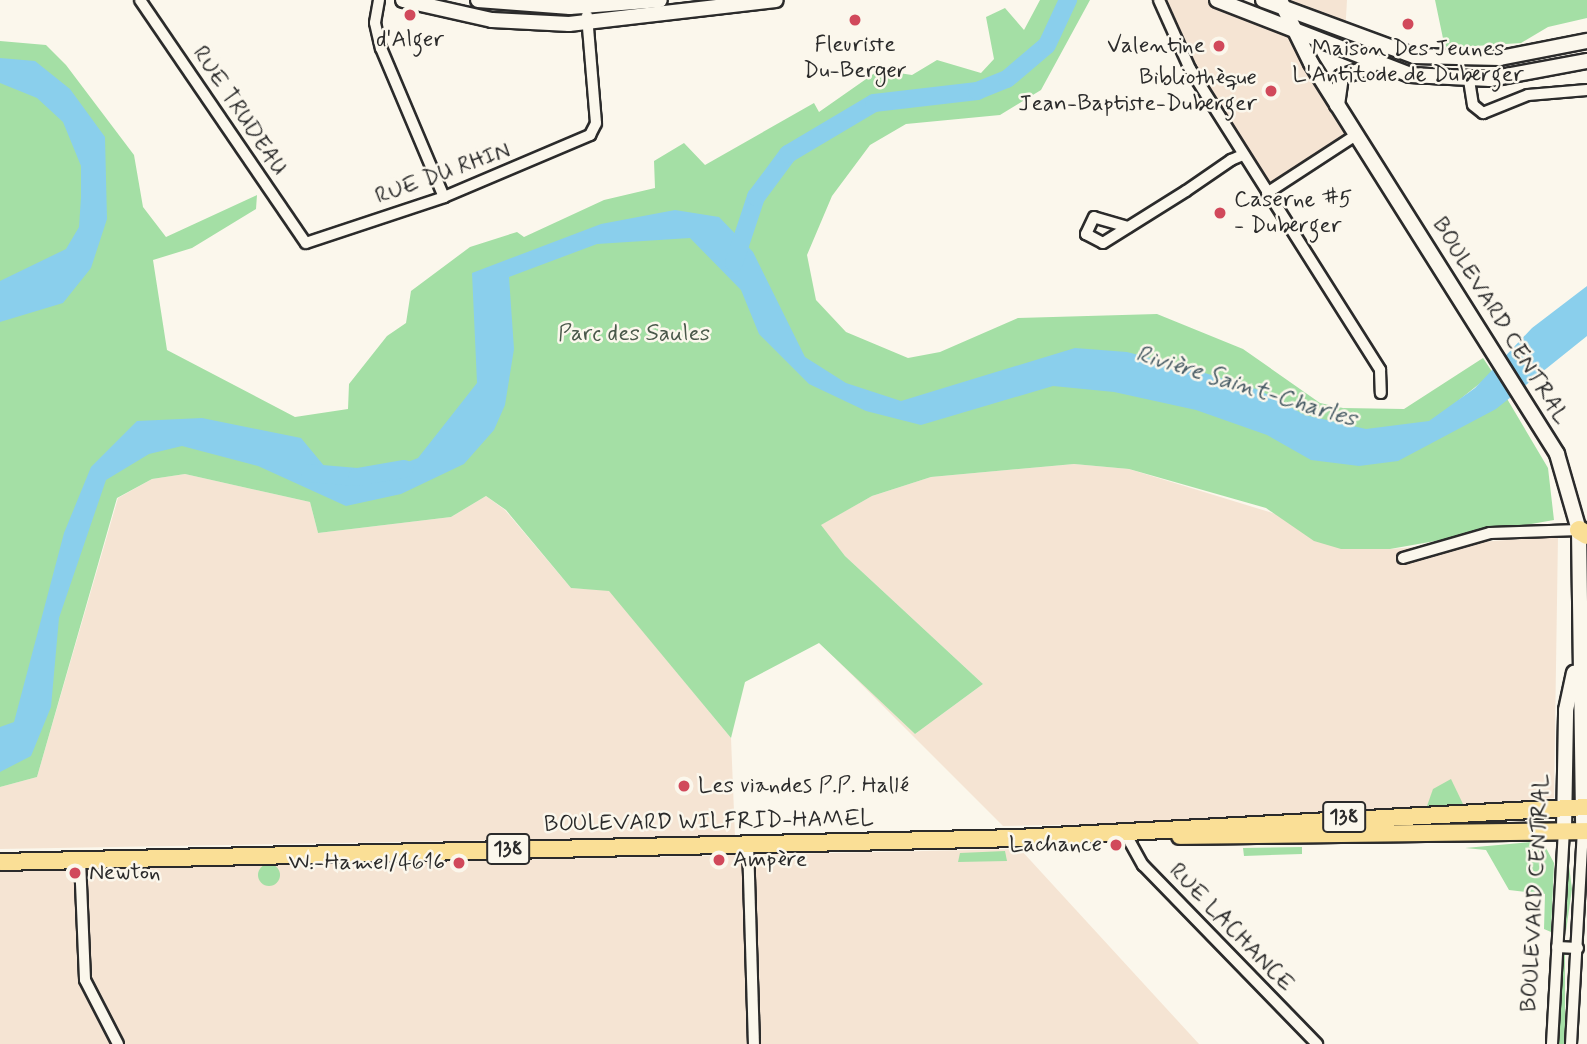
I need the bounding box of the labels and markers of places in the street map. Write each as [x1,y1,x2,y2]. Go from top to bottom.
marker: d'Alger [402,7,418,23]
marker: Fleuriste Du-Berger [847,12,863,28]
marker: Maison Des Jeunes L'Antitode de Duberger [1400,16,1416,32]
place label: d'Alger [376,26,444,54]
place label: Fleuriste Du-Berger [803,31,907,85]
place label: Valentine [1107,32,1205,60]
place label: Maison Des Jeunes L'Antitode de Duberger [1293,35,1523,89]
marker: Valentine [1211,38,1227,54]
place label: Bibliothèque Jean-Baptiste-Duberger [1018,64,1257,118]
marker: Bibliothèque Jean-Baptiste-Duberger [1263,83,1279,99]
place label: Caserne #5 - Duberger [1234,186,1352,240]
marker: Caserne #5 - Duberger [1212,205,1228,221]
place label: Les viandes P.P. Hallé [698,772,910,800]
marker: Les viandes P.P. Hallé [676,778,692,794]
place label: Lachance [1009,831,1102,859]
marker: Lachance [1108,837,1124,853]
place label: Ampère [733,846,807,874]
place label: W.-Hamel/4616 [288,849,445,877]
marker: Ampère [711,852,727,868]
marker: W.-Hamel/4616 [451,855,467,871]
place label: Newton [89,859,161,887]
marker: Newton [67,865,83,881]

